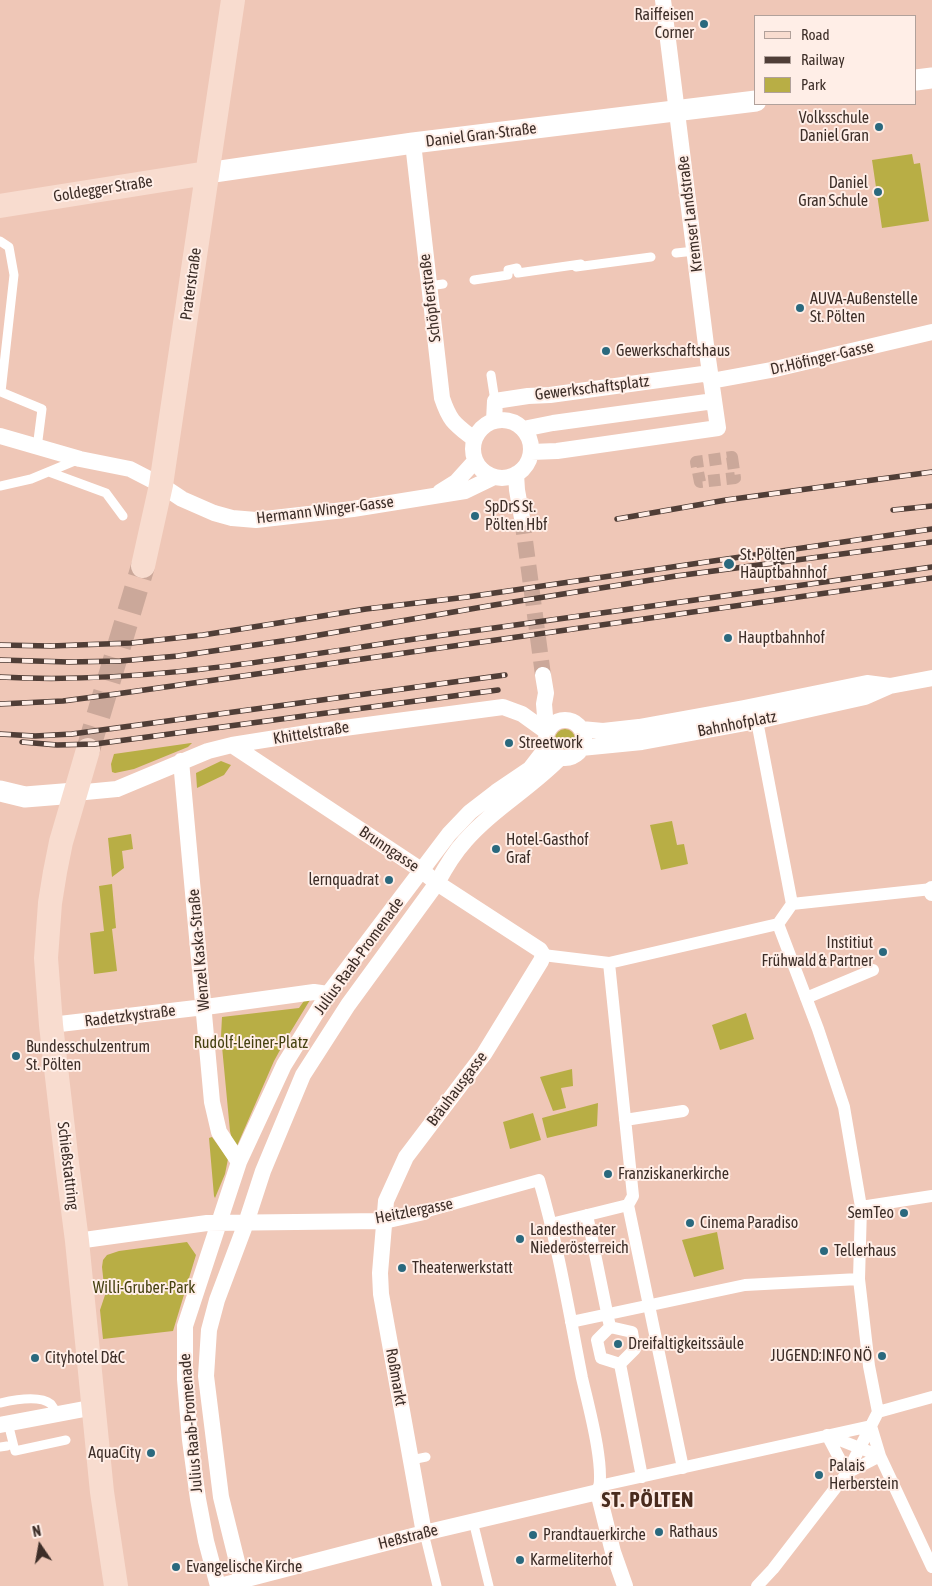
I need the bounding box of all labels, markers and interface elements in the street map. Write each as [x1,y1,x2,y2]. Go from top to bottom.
place label: Raiffeisen Corner [635,5,694,43]
legend [754,15,917,105]
marker: Raiffeisen Corner [698,18,710,30]
text: Road [801,26,830,43]
text: Railway [801,51,845,68]
text: Park [801,76,826,93]
place label: Volksschule Daniel Gran [799,108,869,146]
street label: Daniel Gran-Straße [424,119,538,151]
marker: Volksschule Daniel Gran [873,121,885,133]
street label: Kremser Landstraße [673,155,707,273]
street label: Goldegger Straße [52,172,154,206]
place label: Daniel Gran Schule [798,173,868,211]
marker: Daniel Gran Schule [872,186,884,198]
street label: Praterstraße [176,247,206,321]
street label: Schöpferstraße [415,253,445,343]
place label: AUVA-Außenstelle St. Pölten [810,289,918,327]
marker: AUVA-Außenstelle St. Pölten [794,302,806,314]
street label: Dr.Höfinger-Gasse [768,337,876,379]
place label: Gewerkschaftshaus [616,341,730,361]
marker: Gewerkschaftshaus [600,345,612,357]
street label: Gewerkschaftsplatz [534,371,650,405]
street label: Hermann Winger-Gasse [255,492,395,528]
place label: SpDrS St. Pölten Hbf [485,497,547,535]
marker: SpDrS St. Pölten Hbf [469,510,481,522]
place label: St. Pölten Hauptbahnhof [740,545,827,583]
marker: St. Pölten Hauptbahnhof [722,557,736,571]
place label: Hauptbahnhof [738,628,825,648]
marker: Hauptbahnhof [722,632,734,644]
street label: Bahnhofplatz [696,707,778,741]
street label: Khittelstraße [272,718,350,748]
place label: Streetwork [519,733,583,753]
marker: Streetwork [503,737,515,749]
street label: Brunngasse [355,822,423,876]
place label: Hotel-Gasthof Graf [506,830,589,868]
marker: Hotel-Gasthof Graf [490,843,502,855]
place label: lernquadrat [308,870,379,890]
marker: lernquadrat [383,874,395,886]
street label: Wenzel Kaska-Straße [184,888,214,1012]
street label: Julius Raab-Promenade [310,894,408,1018]
place label: Institiut Frühwald & Partner [762,933,873,971]
marker: Institiut Frühwald & Partner [877,946,889,958]
street label: Radetzkystraße [84,1001,176,1031]
park label: Rudolf-Leiner-Platz [194,1033,308,1053]
place label: Bundesschulzentrum St. Pölten [26,1037,150,1075]
street label: Bräuhausgasse [423,1048,491,1130]
marker: Bundesschulzentrum St. Pölten [10,1050,22,1062]
street label: Schießstattring [53,1121,83,1211]
place label: Franziskanerkirche [618,1164,729,1184]
marker: Franziskanerkirche [602,1168,614,1180]
street label: Heitzlergasse [374,1194,454,1228]
place label: SemTeo [848,1203,894,1223]
marker: SemTeo [898,1207,910,1219]
place label: Cinema Paradiso [700,1213,798,1233]
marker: Cinema Paradiso [684,1217,696,1229]
place label: Landestheater Niederösterreich [530,1220,629,1258]
marker: Landestheater Niederösterreich [514,1233,526,1245]
place label: Tellerhaus [834,1241,896,1261]
marker: Tellerhaus [818,1245,830,1257]
place label: Theaterwerkstatt [412,1258,513,1278]
marker: Theaterwerkstatt [396,1262,408,1274]
park label: Willi-Gruber-Park [93,1278,195,1298]
place label: Dreifaltigkeitssäule [628,1334,744,1354]
marker: Dreifaltigkeitssäule [612,1338,624,1350]
place label: JUGEND:INFO NÖ [771,1346,872,1366]
street label: Roßmarkt [381,1347,411,1407]
place label: Cityhotel D&C [45,1348,125,1368]
marker: JUGEND:INFO NÖ [876,1350,888,1362]
marker: Cityhotel D&C [29,1352,41,1364]
street label: Julius Raab-Promenade [175,1353,207,1493]
place label: AquaCity [88,1443,141,1463]
marker: AquaCity [145,1447,157,1459]
place label: Palais Herberstein [829,1456,899,1494]
marker: Palais Herberstein [813,1469,825,1481]
district label: ST. PÖLTEN [600,1487,696,1513]
street label: Heßstraße [376,1520,440,1554]
north arrow [15,1521,65,1571]
place label: Rathaus [669,1522,718,1542]
text: N [31,1523,43,1540]
place label: Prandtauerkirche [543,1525,646,1545]
marker: Rathaus [653,1526,665,1538]
marker: Prandtauerkirche [527,1529,539,1541]
place label: Karmeliterhof [530,1550,613,1570]
marker: Karmeliterhof [514,1554,526,1566]
place label: Evangelische Kirche [186,1557,302,1577]
marker: Evangelische Kirche [170,1561,182,1573]

